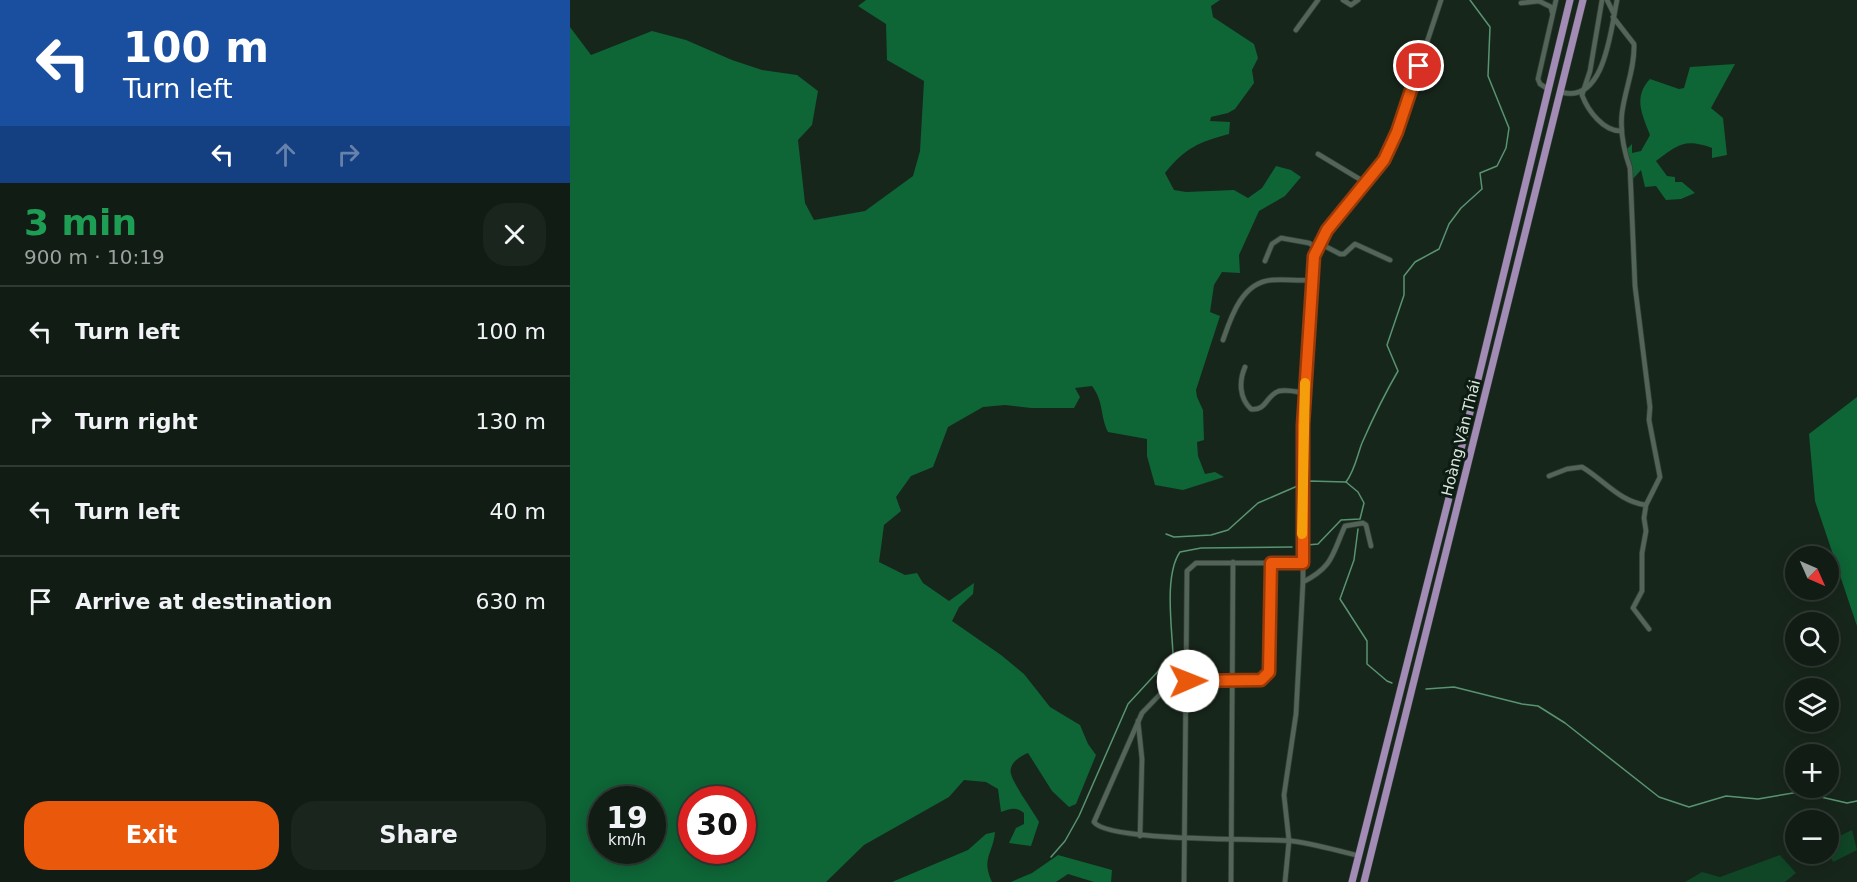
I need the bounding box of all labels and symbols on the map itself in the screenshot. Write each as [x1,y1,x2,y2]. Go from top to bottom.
pin [1393,40,1444,91]
street label: Hoàng Văn Thái [1438,378,1484,498]
north arrow [1785,546,1839,600]
position arrow [1156,649,1220,713]
speed limit sign: 30 [678,786,756,864]

